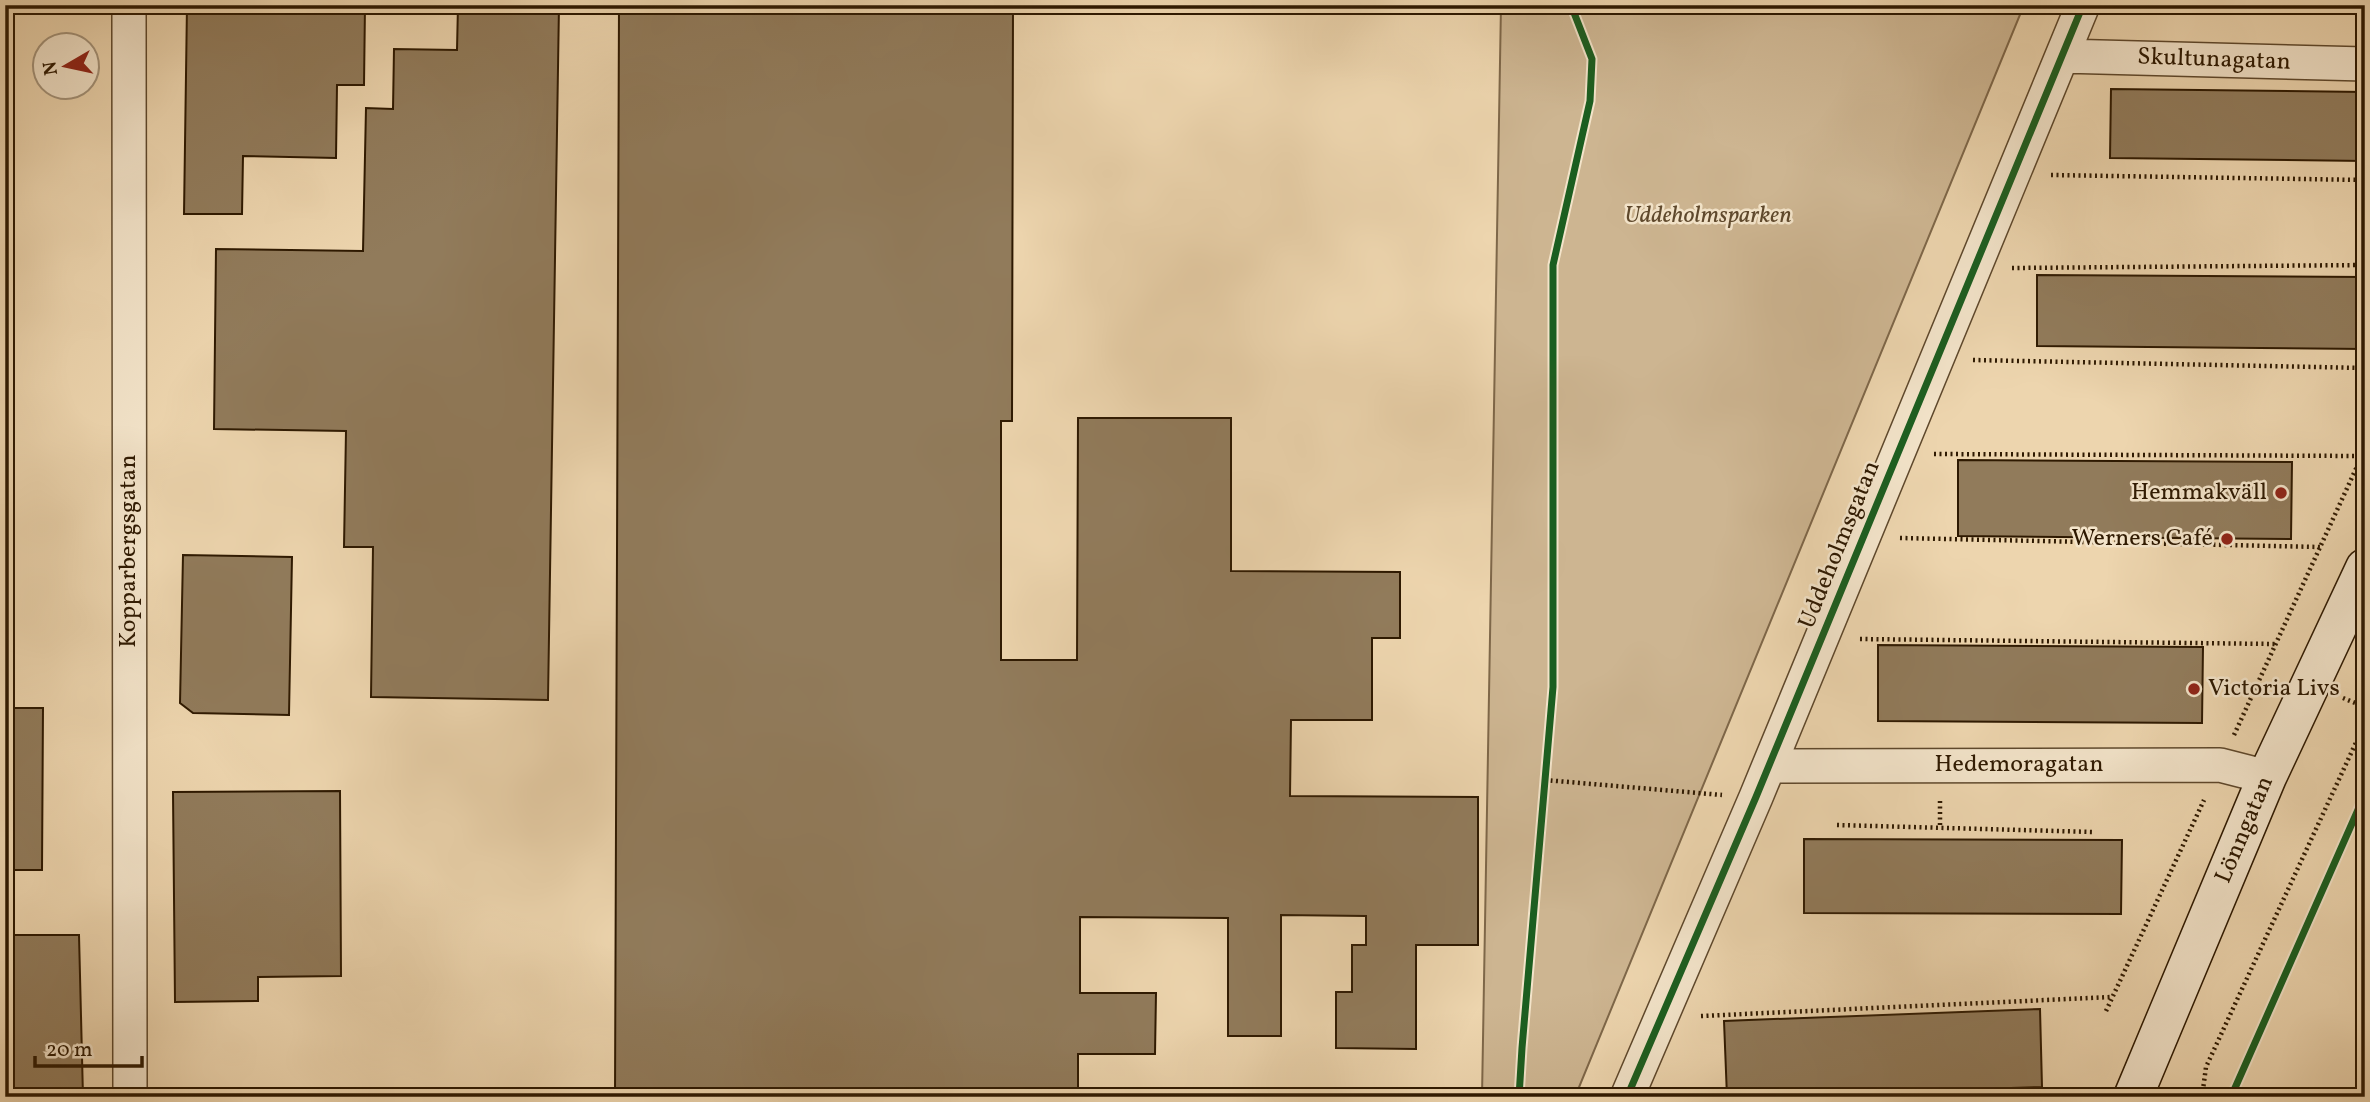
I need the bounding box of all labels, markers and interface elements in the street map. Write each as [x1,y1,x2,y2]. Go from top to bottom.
north arrow [32,32,102,102]
street label: Skultunagatan [2137,40,2291,80]
text: N [37,59,65,77]
park label: Uddeholmsparken [1624,199,1792,233]
street label: Kopparbergsgatan [112,454,146,648]
street label: Uddeholmsgatan [1791,456,1889,634]
place label: Hemmakväll [2131,476,2267,510]
marker: Hemmakväll [2273,485,2289,501]
place label: Werners Café [2071,522,2213,556]
marker: Werners Café [2219,531,2235,547]
place label: Victoria Livs [2208,672,2340,706]
marker: Victoria Livs [2186,681,2202,697]
street label: Hedemoragatan [1935,748,2103,782]
street label: Lönngatan [2207,771,2283,889]
scale bar [35,1025,142,1069]
text: 20 m [46,1036,92,1065]

